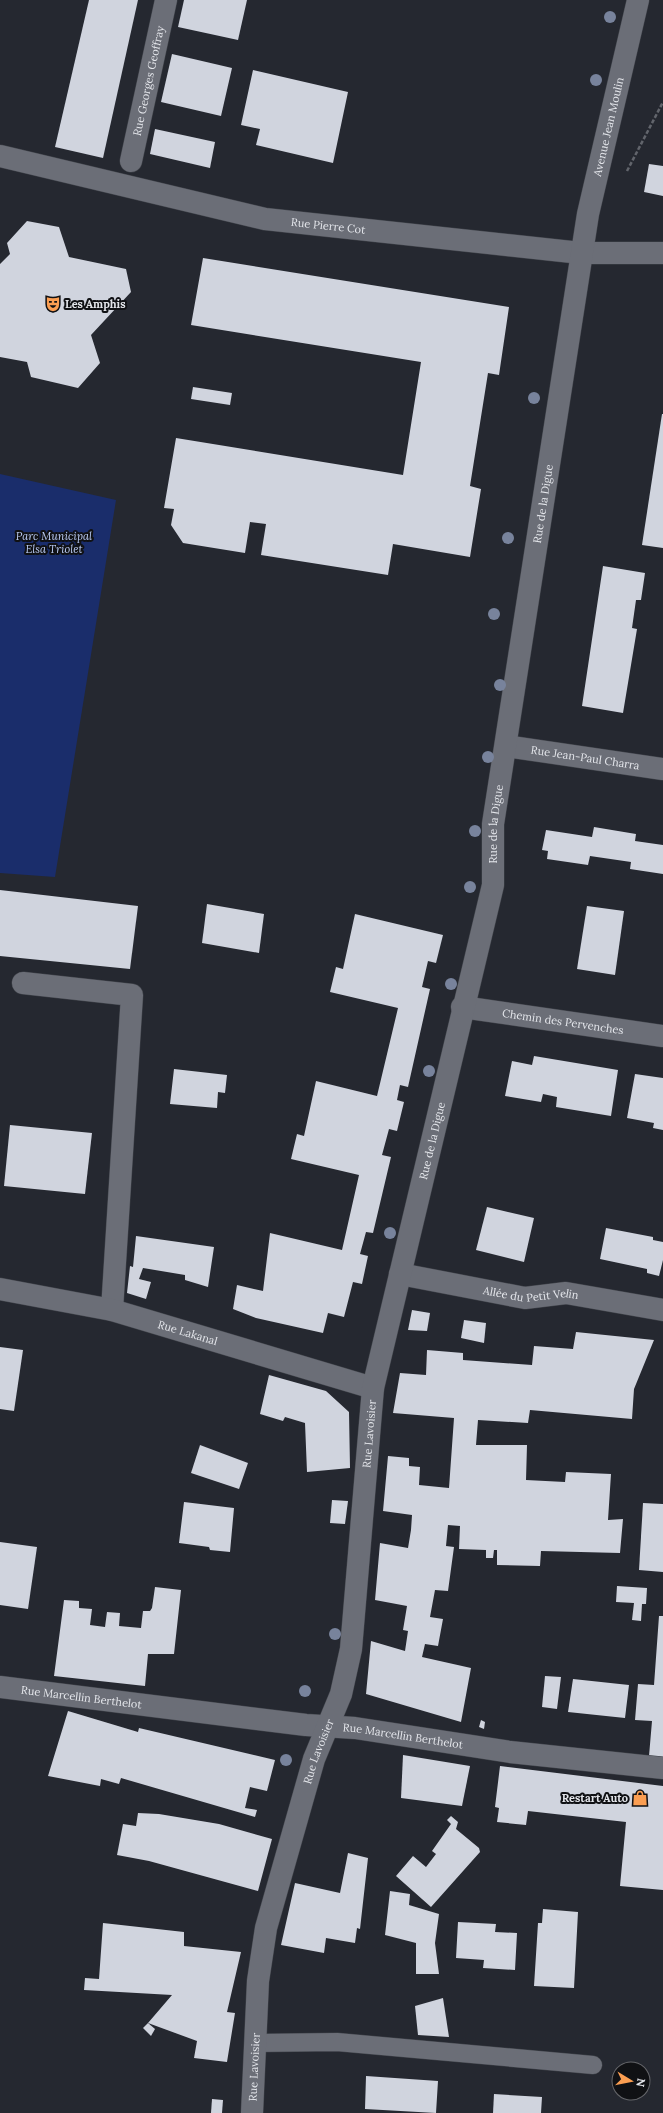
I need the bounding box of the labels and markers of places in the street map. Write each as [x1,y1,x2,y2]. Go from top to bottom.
theatre icon: Les Amphis [44,295,62,313]
place label: Les Amphis [65,297,126,311]
shop icon: Restart Auto [631,1789,649,1807]
place label: Restart Auto [562,1791,628,1805]

